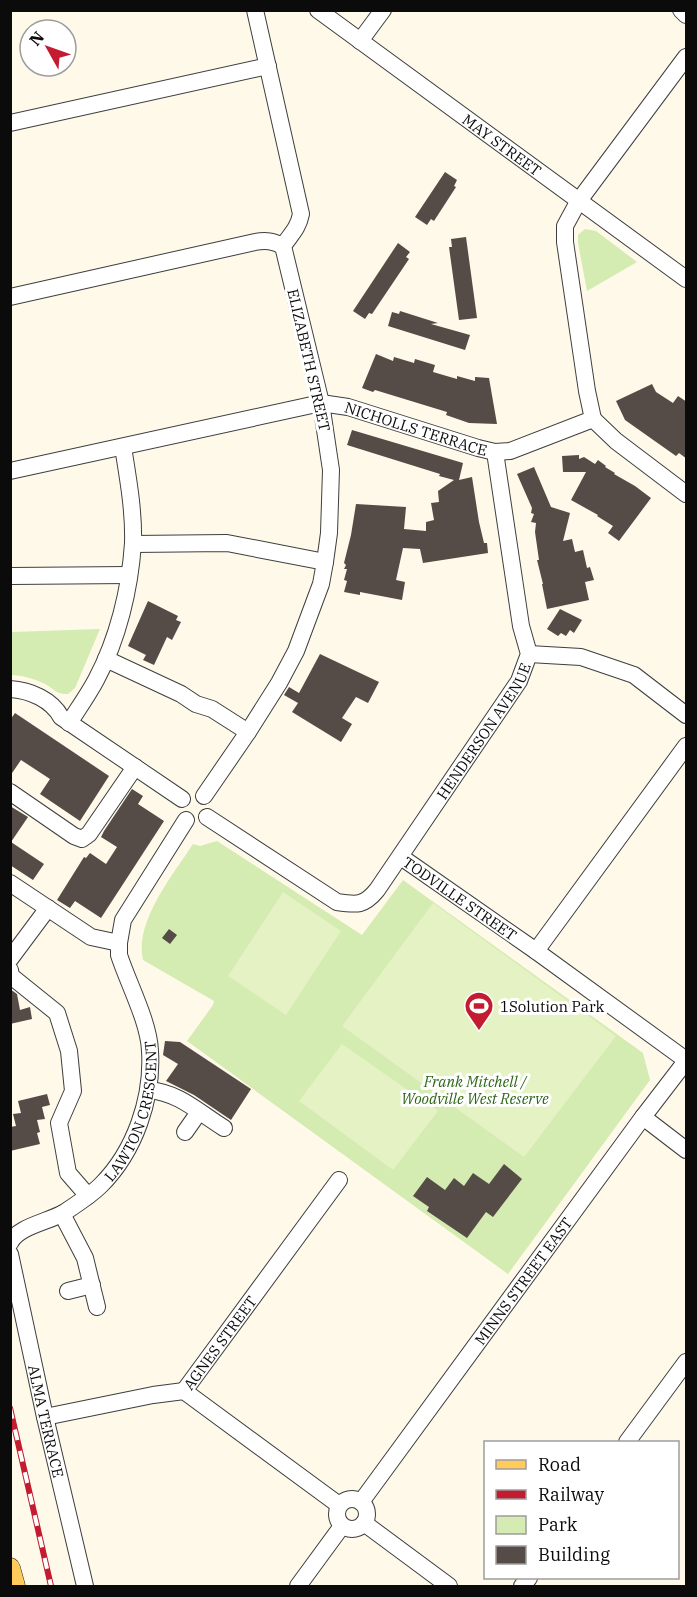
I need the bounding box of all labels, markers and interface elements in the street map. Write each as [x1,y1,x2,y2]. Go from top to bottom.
north arrow [18,18,78,78]
text: N [25,27,48,50]
street label: MAY STREET [459,109,545,180]
street label: ELIZABETH STREET [283,287,335,433]
street label: NICHOLLS TERRACE [342,397,489,459]
street label: HENDERSON AVENUE [432,660,534,803]
street label: TODVILLE STREET [400,852,521,944]
sports icon: 1Solution Park [463,990,495,1032]
place label: 1Solution Park [500,997,605,1016]
street label: LAWTON CRESCENT [100,1040,160,1185]
park label: Frank Mitchell / Woodville West Reserve [401,1072,549,1108]
street label: MINNS STREET EAST [470,1213,576,1348]
street label: AGNES STREET [179,1292,260,1393]
street label: ALMA TERRACE [25,1363,68,1479]
legend [484,1441,679,1579]
text: Road [538,1453,581,1476]
text: Railway [538,1483,604,1506]
text: Park [538,1513,578,1536]
text: Building [538,1543,610,1566]

